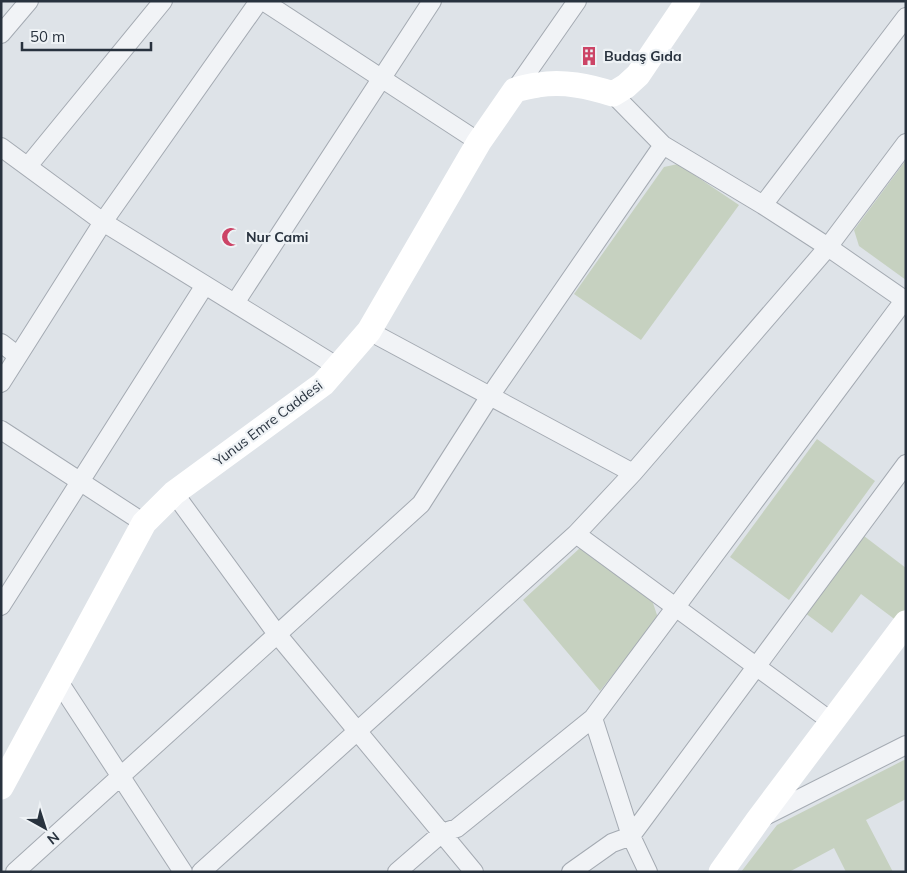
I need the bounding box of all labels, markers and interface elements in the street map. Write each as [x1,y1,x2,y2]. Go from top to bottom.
scale bar [22,20,151,52]
text: 50 m [30,27,65,46]
building icon: Budaş Gıda [578,45,600,67]
place label: Budaş Gıda [604,47,682,65]
mosque icon: Nur Cami [220,226,242,248]
place label: Nur Cami [246,228,309,246]
street label: Yunus Emre Caddesi [209,376,326,470]
north arrow [20,803,70,853]
text: N [43,828,63,848]

